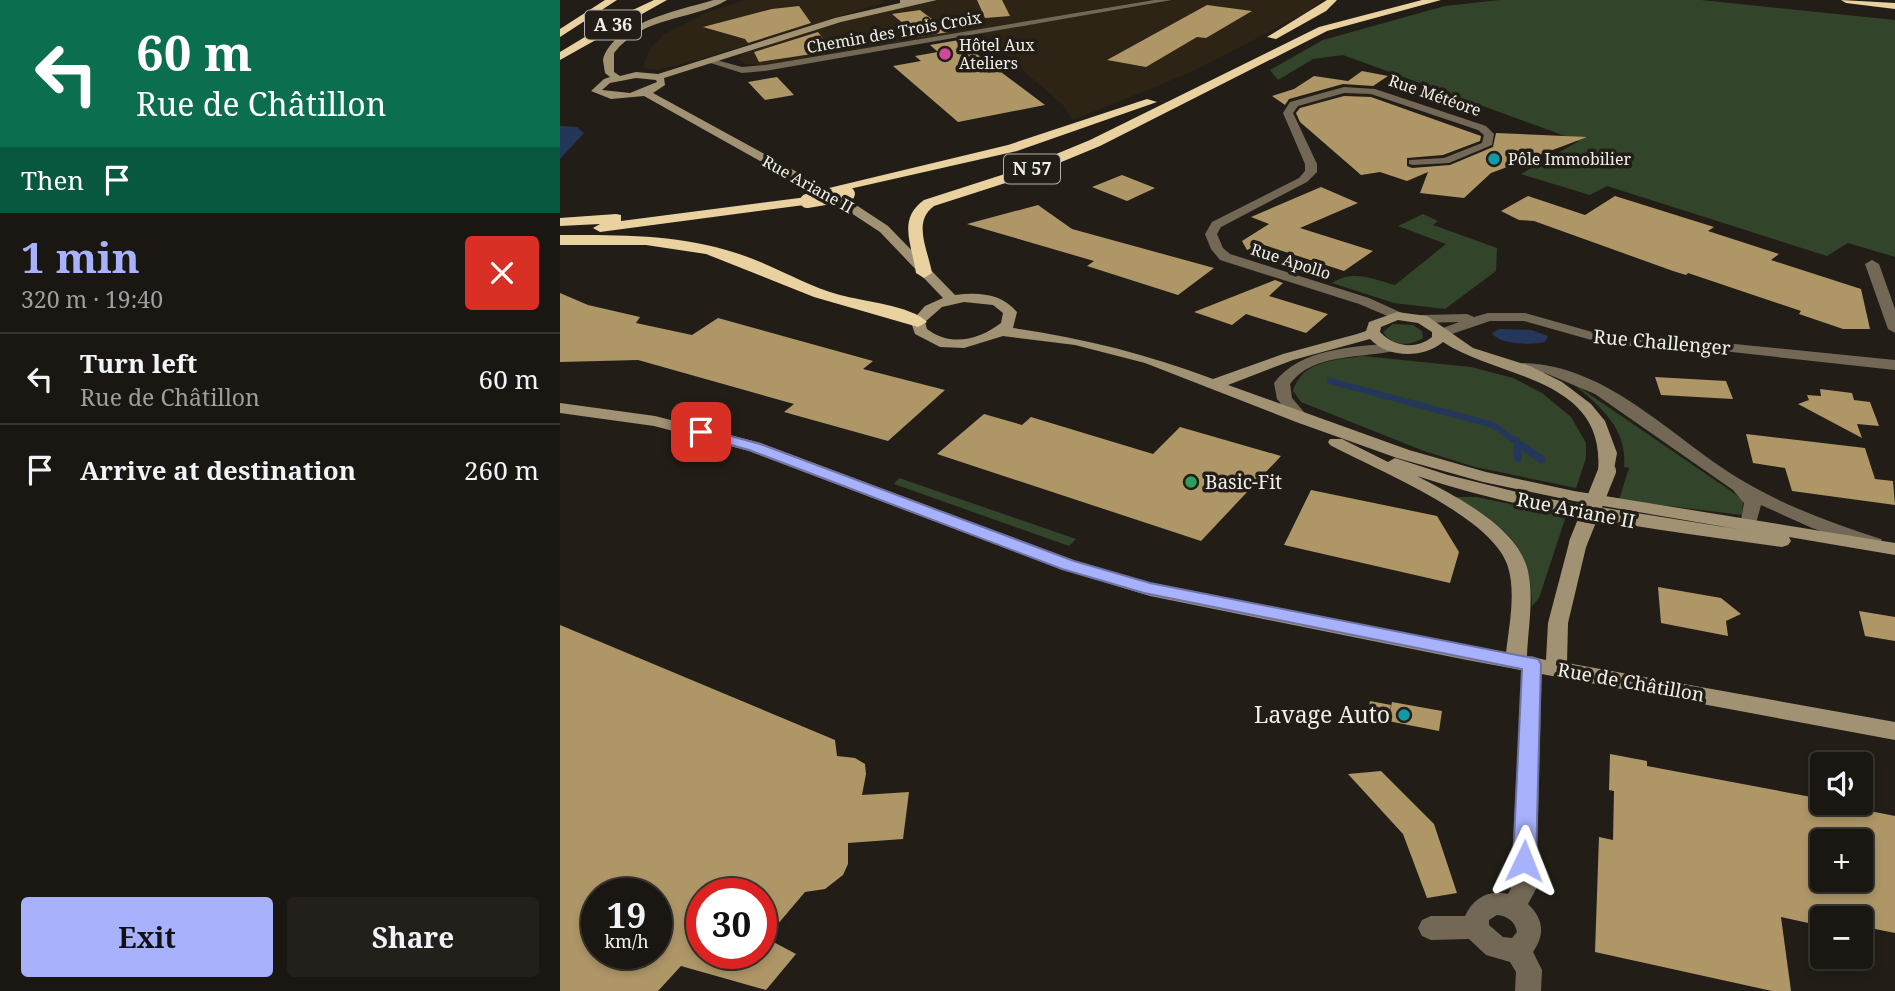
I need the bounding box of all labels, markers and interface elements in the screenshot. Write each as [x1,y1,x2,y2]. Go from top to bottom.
street label: Chemin des Trois Croix [805,6,984,58]
road number: A 36 [585,10,641,40]
text: 60 m [136,19,252,85]
icon: left [21,28,112,119]
place label: Hôtel Aux Ateliers [959,34,1035,74]
marker: Hôtel Aux Ateliers [937,46,953,62]
street label: Rue Météore [1386,69,1484,121]
text: Rue de Châtillon [136,82,386,125]
place label: Pôle Immobilier [1508,148,1632,170]
street label: Rue Ariane II [758,150,858,218]
marker: Pôle Immobilier [1486,151,1502,167]
road number: N 57 [1004,154,1060,184]
icon: arrive [98,161,136,199]
text: Then [21,162,84,198]
text: 1 min [21,228,140,285]
button: close [465,236,539,310]
street label: Rue Apollo [1248,238,1334,284]
text: 320 m · 19:40 [21,283,163,315]
street label: Rue Challenger [1592,323,1732,361]
text: Turn left [80,345,197,381]
icon: left [21,360,59,398]
text: 60 m [479,361,539,397]
text: Rue de Châtillon [80,381,260,413]
pin [671,402,731,462]
icon: arrive [682,413,720,451]
icon: arrive [21,451,59,489]
text: Arrive at destination [80,452,356,488]
text: 260 m [464,452,539,488]
place label: Basic-Fit [1205,469,1282,495]
marker: Basic-Fit [1183,474,1199,490]
street label: Rue Ariane II [1515,486,1637,534]
street label: Rue de Châtillon [1556,656,1706,708]
place label: Lavage Auto [1254,698,1390,730]
marker: Lavage Auto [1396,707,1412,723]
map controls [1810,752,1873,969]
button: sound [1810,752,1873,815]
position arrow [1487,824,1561,898]
button: + [1810,829,1873,892]
speed limit sign: 30 [686,878,777,969]
text: 19 [607,891,646,938]
button: Exit [21,897,273,977]
button: Share [287,897,539,977]
button: − [1810,906,1873,969]
text: km/h [604,929,649,953]

